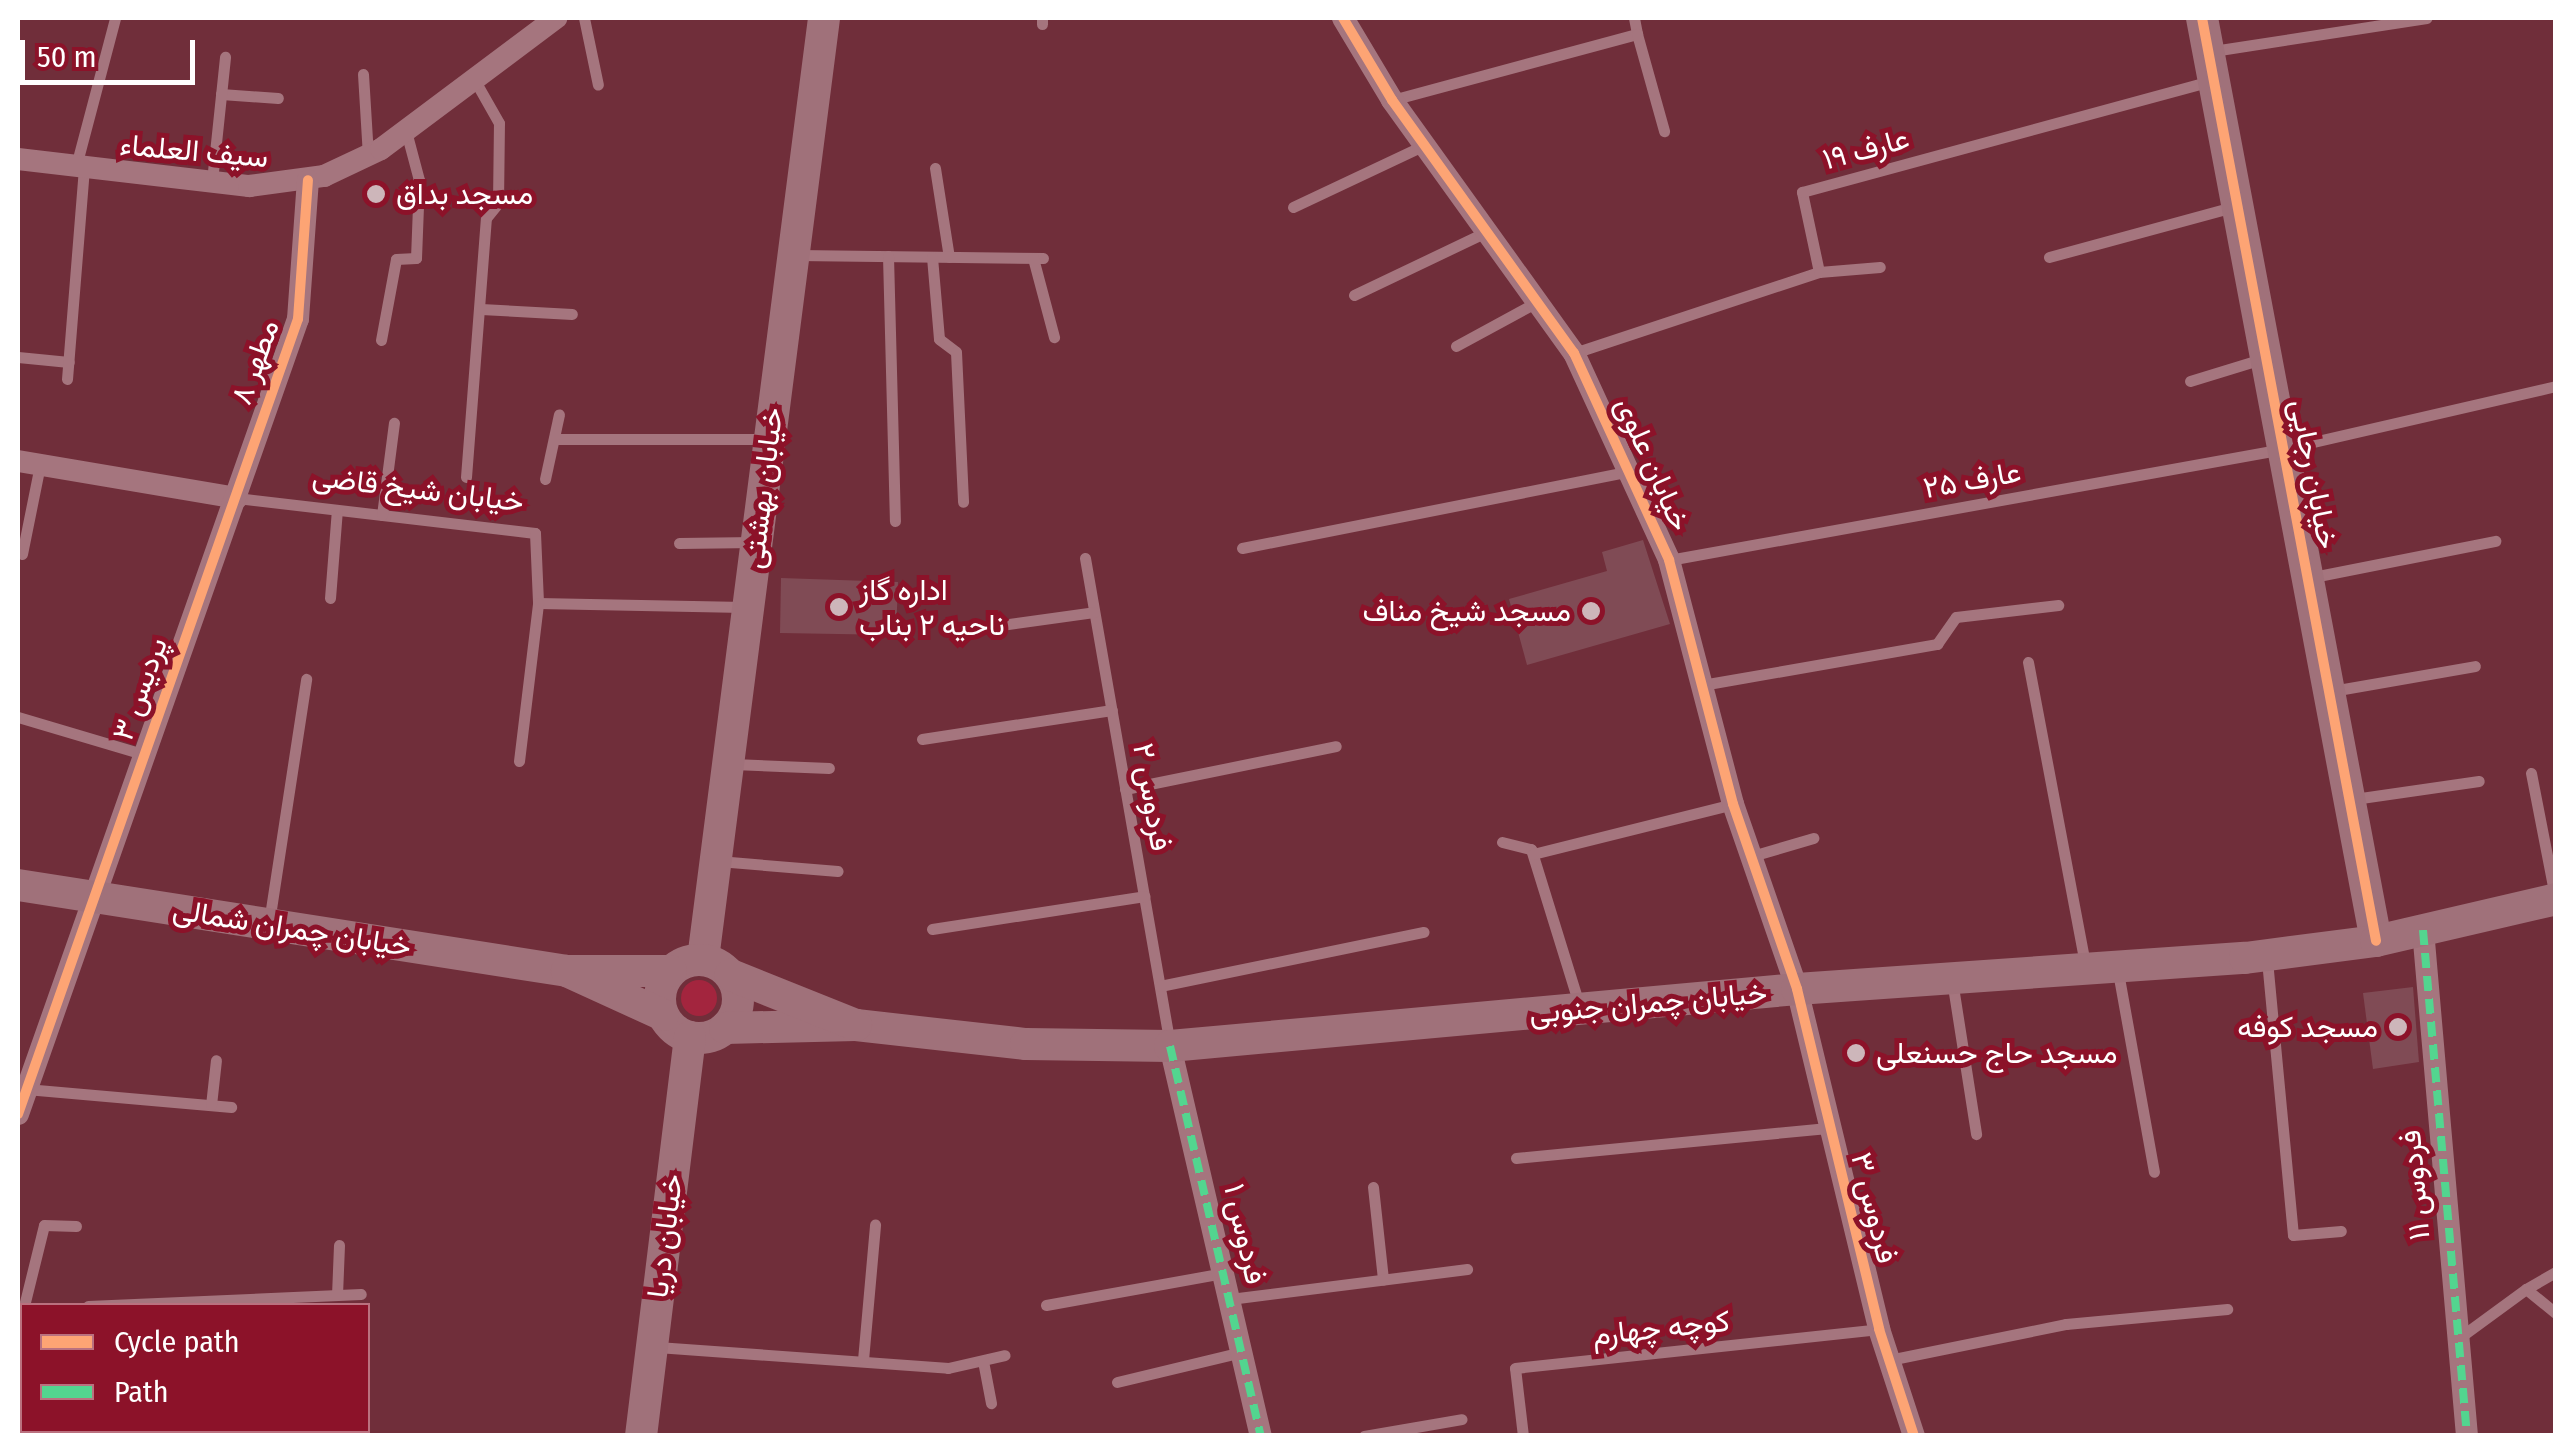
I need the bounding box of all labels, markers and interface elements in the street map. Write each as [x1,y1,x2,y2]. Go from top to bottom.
scale bar [25,20,200,82]
text: 50 m [37,39,97,75]
street label: عارف ۱۹ [1819,120,1913,178]
street label: سیف العلماء [118,127,270,175]
place label: مسجد بداق [396,176,533,212]
marker: مسجد بداق [365,183,387,205]
street label: مطهر ۸ [223,315,287,409]
street label: خیابان علوی [1608,392,1698,536]
street label: خیابان رجایی [2282,396,2346,552]
street label: خیابان بهشتی [735,405,791,571]
street label: عارف ۲۵ [1921,454,2023,506]
street label: خیابان شیخ قاضی [310,458,526,520]
place label: اداره گاز ناحیه ۲ بناب [859,572,1005,642]
place label: مسجد شیخ مناف [1362,593,1571,629]
marker: اداره گاز ناحیه ۲ بناب [828,596,850,618]
marker: مسجد شیخ مناف [1580,600,1602,622]
street label: پردیس ۳ [105,632,175,746]
street label: فردوس ۲ [1125,740,1179,854]
street label: خیابان چمران شمالی [170,891,414,965]
street label: خیابان چمران جنوبی [1528,975,1768,1031]
place label: مسجد کوفه [2237,1009,2378,1045]
marker: مسجد کوفه [2387,1016,2409,1038]
place label: مسجد حاج حسنعلی [1876,1035,2118,1071]
marker: مسجد حاج حسنعلی [1845,1042,1867,1064]
street label: فردوس ۱۱ [2392,1128,2438,1242]
street label: فردوس ۳ [1843,1149,1905,1267]
street label: خیابان دریا [640,1172,690,1300]
street label: فردوس ۱ [1216,1180,1274,1288]
legend [20,1303,370,1433]
street label: کوچه چهارم [1590,1303,1732,1353]
text: Cycle path [114,1324,240,1360]
text: Path [114,1374,168,1410]

